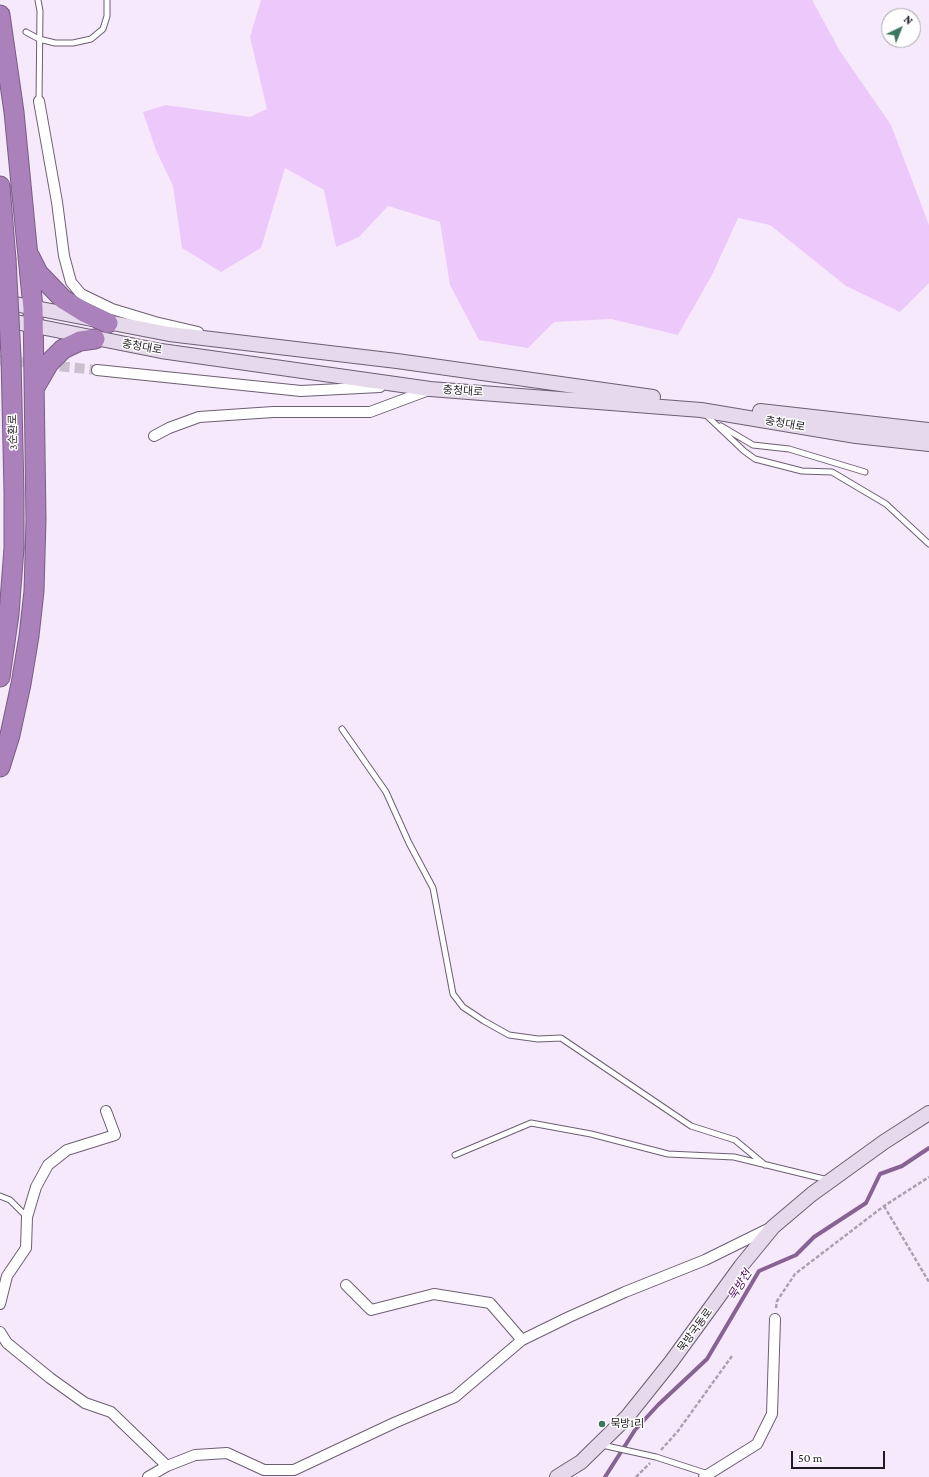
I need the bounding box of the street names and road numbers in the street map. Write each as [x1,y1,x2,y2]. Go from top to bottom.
street label: 충청대로 [121,337,163,357]
street label: 충청대로 [442,383,484,399]
street label: 3순환로 [6,414,20,450]
street label: 충청대로 [764,414,806,434]
street label: 묵방국동로 [675,1306,715,1354]

